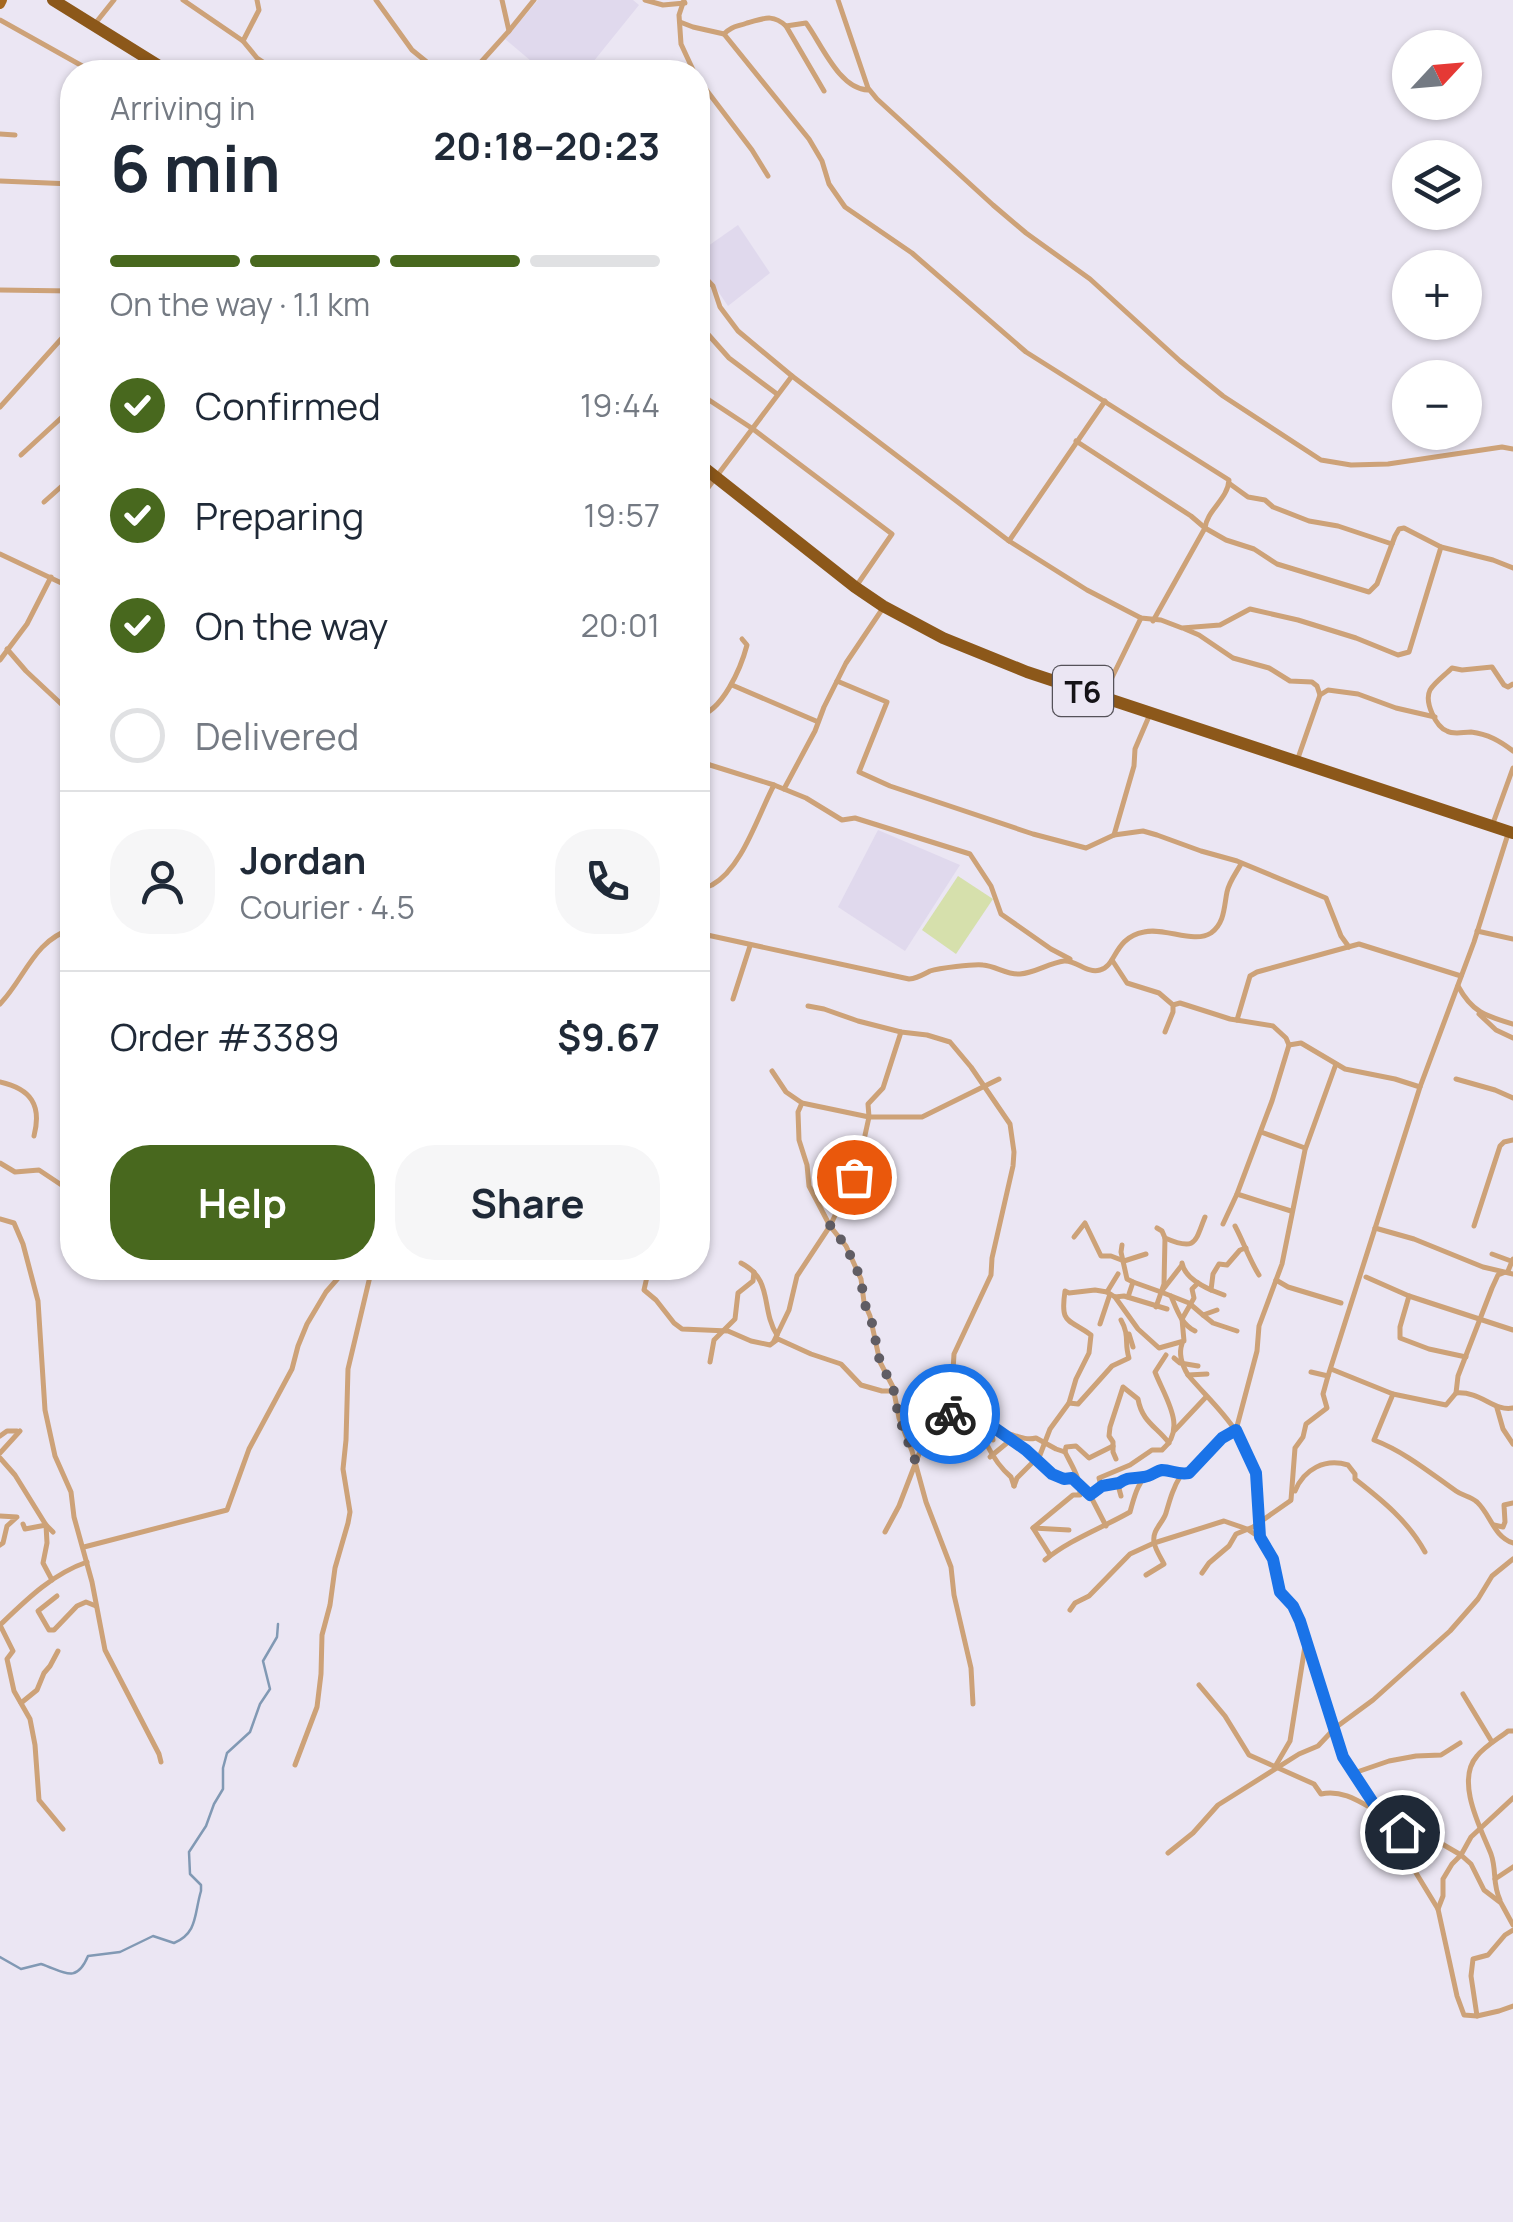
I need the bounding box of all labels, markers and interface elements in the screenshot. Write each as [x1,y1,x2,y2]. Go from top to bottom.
north arrow [1392,30,1482,120]
map controls [1392,30,1482,450]
text: Arriving in [110,86,255,130]
text: 20:18–20:23 [434,119,660,171]
text: 6 min [110,123,281,212]
button: layers [1392,140,1482,230]
button: + [1392,250,1482,340]
text: On the way · 1.1 km [110,282,370,326]
button: − [1392,360,1482,450]
icon: check [110,378,165,433]
text: Confirmed [195,379,381,431]
text: 19:44 [580,383,660,427]
icon: check [110,488,165,543]
text: Preparing [195,489,364,541]
text: 19:57 [584,493,660,537]
icon: check [110,598,165,653]
text: On the way [195,599,388,651]
text: 20:01 [581,603,660,647]
road number: T6 [1053,666,1113,716]
text: Delivered [195,709,359,761]
button: person [110,829,215,934]
button: phone [555,829,660,934]
text: Jordan [240,833,366,885]
text: Courier · 4.5 [240,885,415,929]
text: Order #3389 [110,1010,339,1062]
text: $9.67 [557,1010,660,1062]
pin [812,1135,897,1220]
button: Help [110,1145,375,1260]
button: Share [395,1145,660,1260]
icon: bag [827,1150,882,1205]
courier [900,1364,1000,1464]
icon: bike [923,1387,978,1442]
pin [1360,1790,1445,1875]
icon: home [1375,1805,1430,1860]

